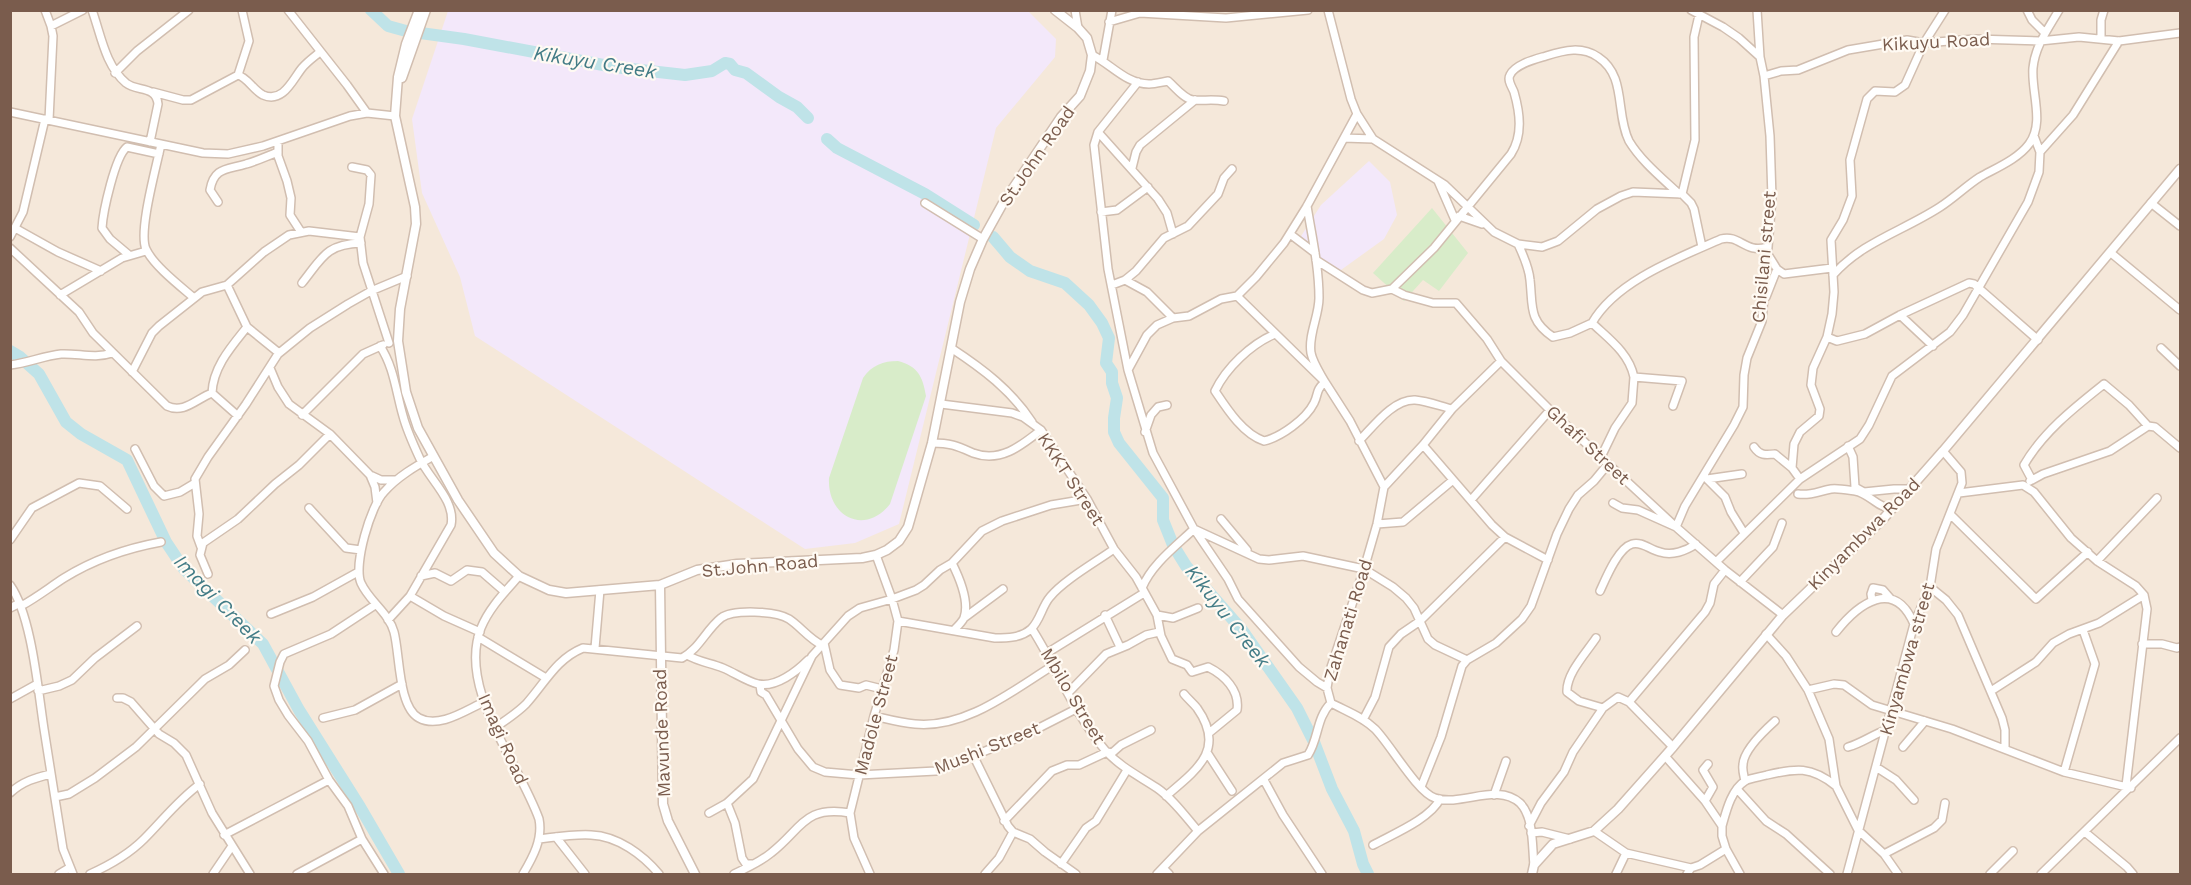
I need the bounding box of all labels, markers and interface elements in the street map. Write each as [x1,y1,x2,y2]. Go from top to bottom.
street label: Kikuyu Road [1881,28,1991,55]
water label: Kikuyu Creek [532,40,659,84]
street label: St.John Road [994,102,1079,210]
street label: Chisilani street [1747,190,1780,324]
street label: Ghafi Street [1542,401,1635,489]
street label: KKKT Street [1034,429,1109,529]
street label: Kinyambwa Road [1803,473,1924,594]
water label: Imagi Creek [169,549,267,650]
street label: St.John Road [701,550,819,581]
street label: Zahanati Road [1319,556,1376,683]
water label: Kikuyu Creek [1180,560,1276,673]
street label: Kinyambwa street [1875,580,1938,738]
street label: Mbilo Street [1037,644,1110,748]
street label: Madole Street [849,652,902,777]
street label: Mavunde Road [649,668,674,798]
street label: Imagi Road [474,690,533,787]
street label: Mushi Street [931,717,1043,778]

